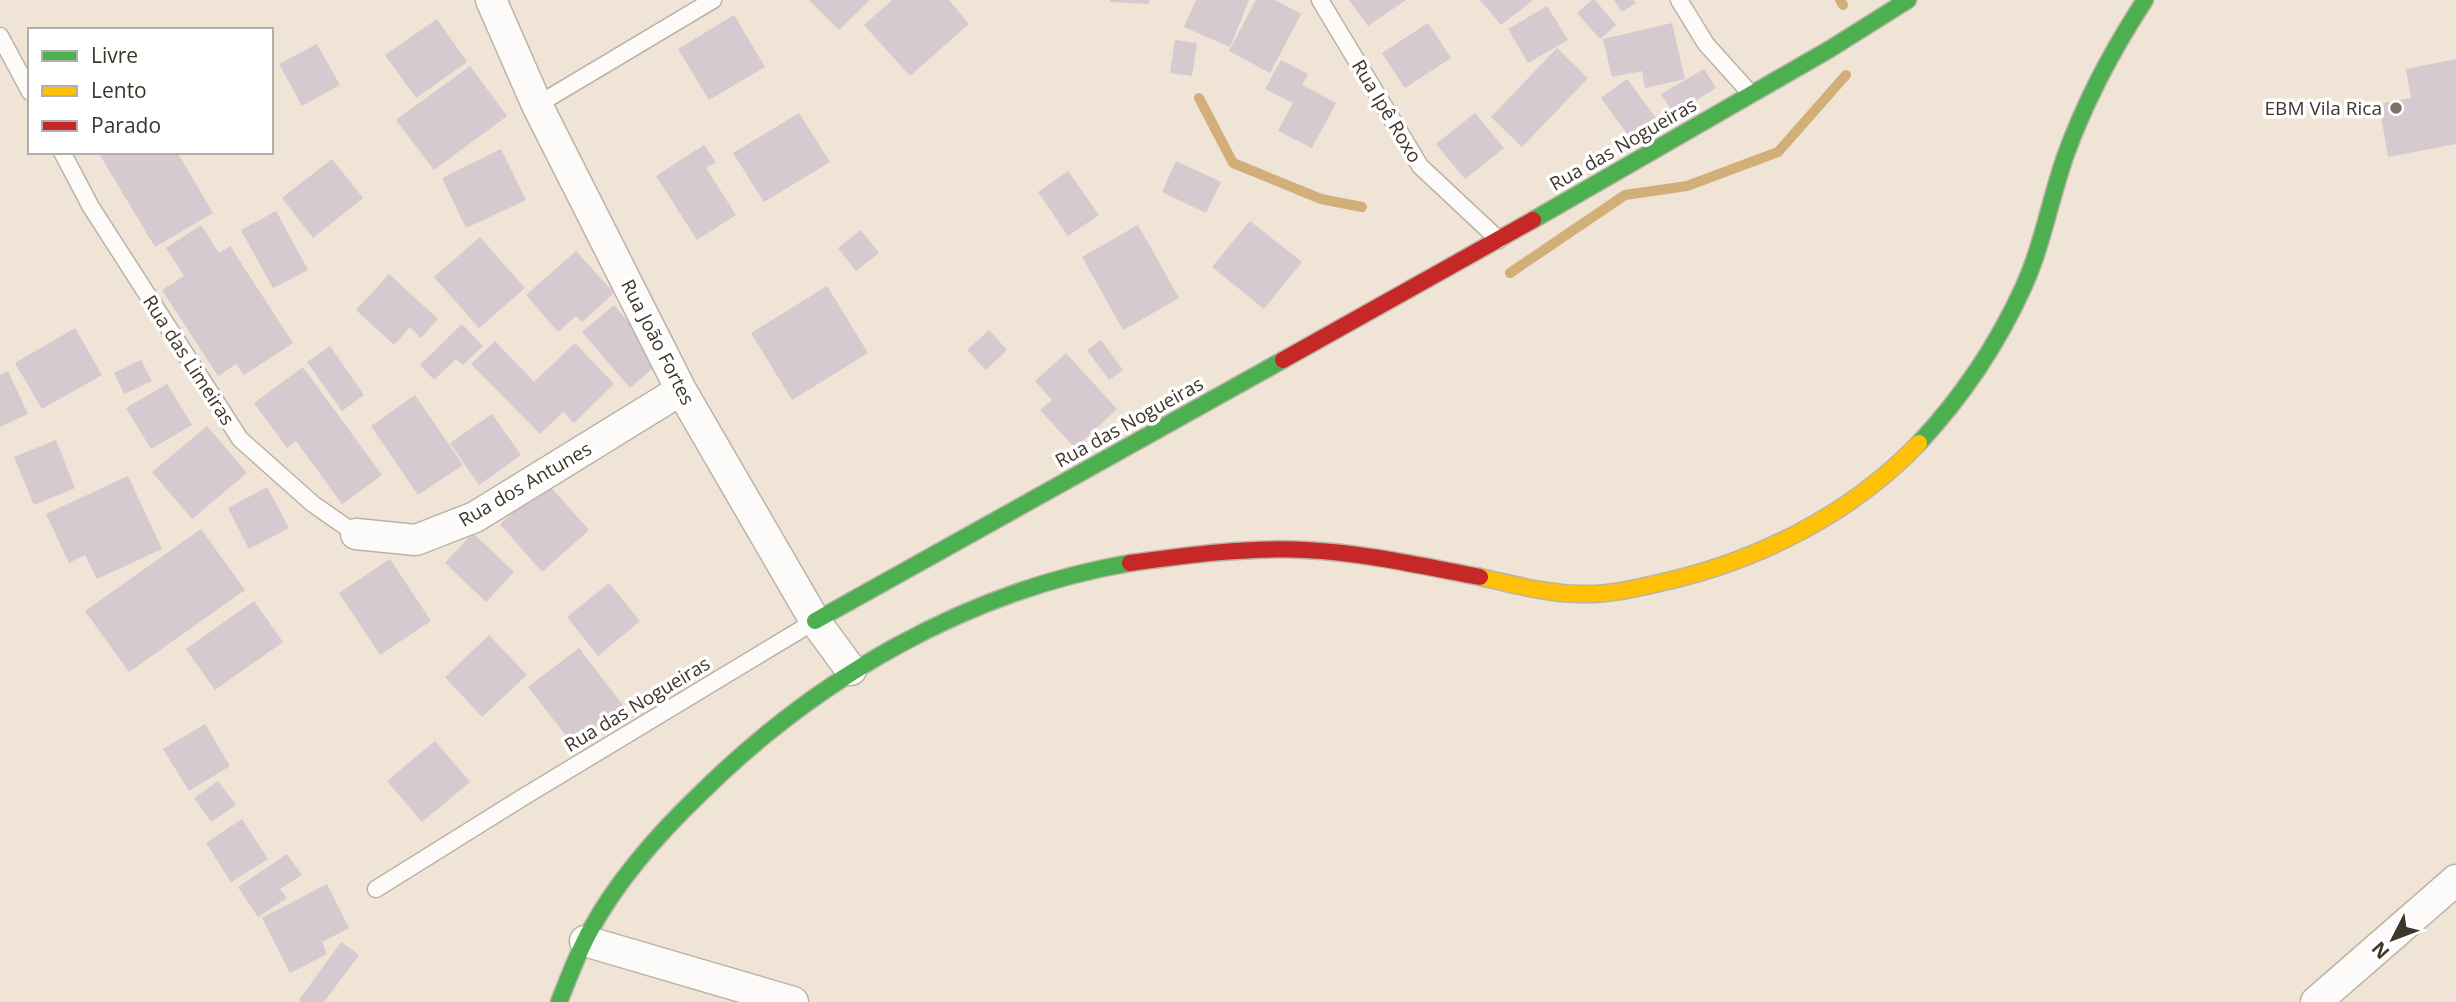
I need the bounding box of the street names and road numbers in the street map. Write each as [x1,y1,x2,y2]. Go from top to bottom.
street label: Rua Ipê Roxo [1346,55,1428,167]
street label: Rua das Nogueiras [1545,91,1701,197]
street label: Rua João Fortes [615,275,701,409]
street label: Rua das Limeiras [137,290,241,430]
street label: Rua das Nogueiras [1050,370,1208,474]
street label: Rua dos Antunes [454,435,596,533]
street label: Rua das Nogueiras [559,650,715,758]

